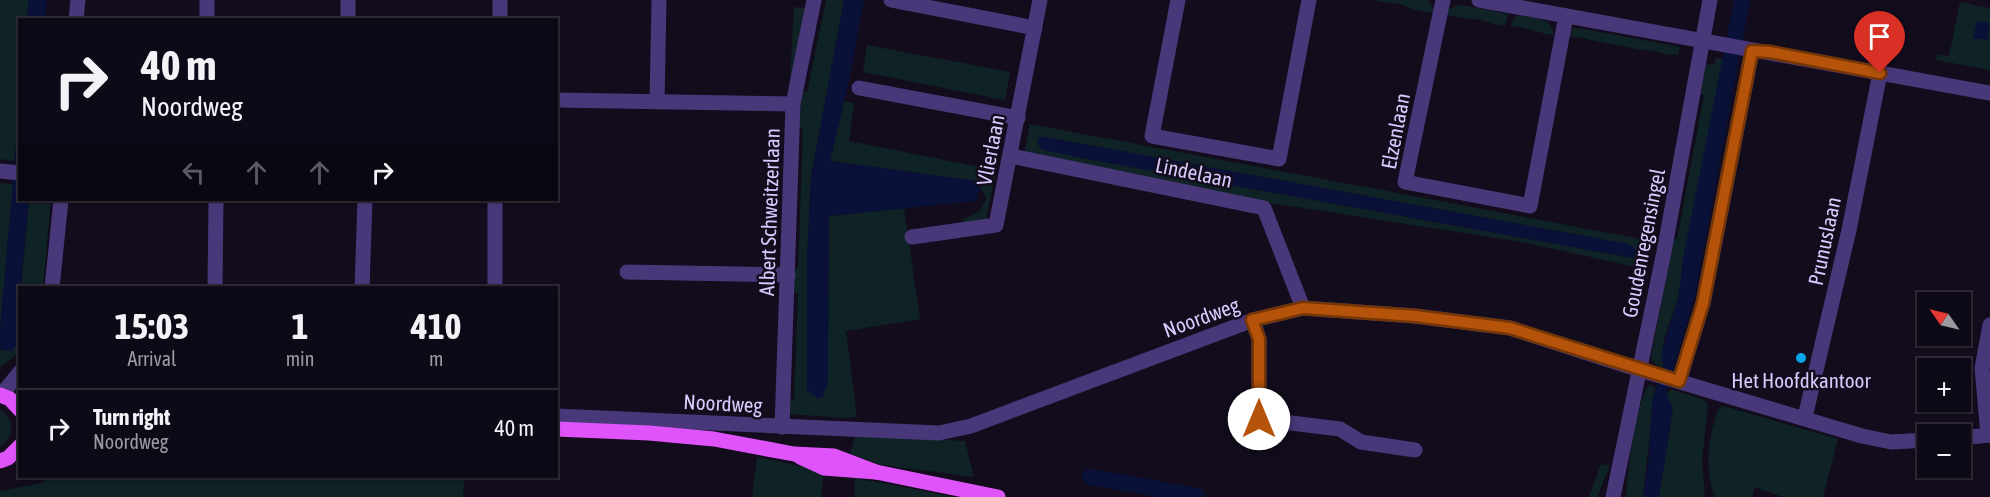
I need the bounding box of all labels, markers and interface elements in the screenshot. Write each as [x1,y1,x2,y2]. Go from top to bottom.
pin [1854,11,1905,73]
icon: arrive [1863,20,1896,53]
text: 40 m [141,41,216,89]
icon: right [42,42,120,120]
text: Noordweg [141,91,243,122]
street label: Elzenlaan [1376,91,1414,171]
street label: Vlierlaan [971,113,1009,187]
street label: Albert Schweitzerlaan [754,128,784,296]
street label: Lindelaan [1153,152,1235,192]
icon: left [177,156,210,189]
icon: ahead [240,156,273,189]
icon: ahead [303,156,336,189]
icon: right [366,156,399,189]
street label: Goudenregensingel [1617,166,1669,319]
street label: Prunuslaan [1803,195,1845,287]
street label: Noordweg [1160,292,1242,342]
north arrow [1917,292,1971,346]
map controls [1917,292,1971,478]
text: 15:03 [114,305,189,347]
text: 1 [292,305,308,347]
text: 410 [411,305,462,347]
text: Arrival [127,347,176,370]
text: min [286,347,314,370]
text: m [429,347,443,370]
marker: Het Hoofdkantoor [1794,351,1808,365]
button: + [1917,358,1971,412]
place label: Het Hoofdkantoor [1731,368,1871,392]
position arrow [1227,387,1291,451]
street label: Noordweg [683,389,763,417]
text: Turn right [93,404,170,430]
icon: right [42,412,75,445]
text: 40 m [494,415,534,441]
button: − [1917,424,1971,478]
text: Noordweg [93,430,168,453]

